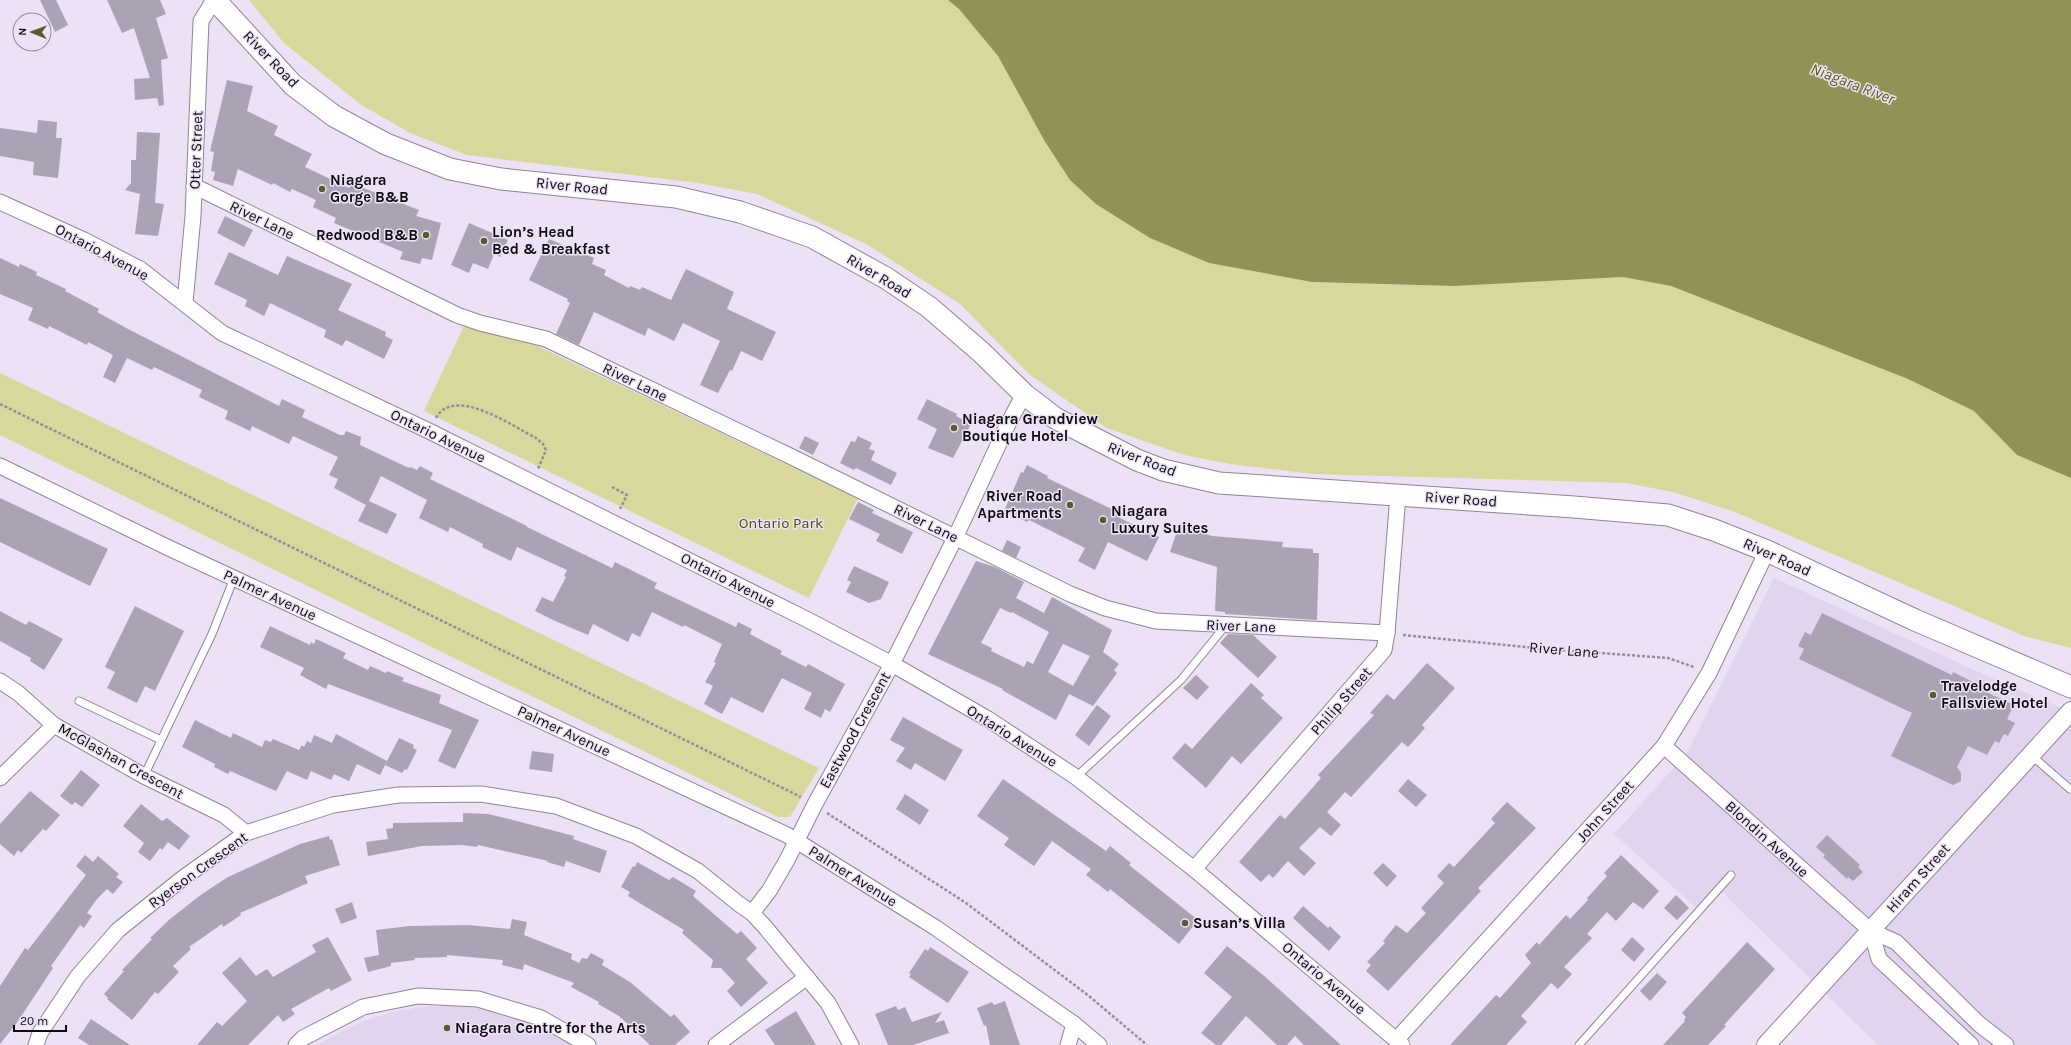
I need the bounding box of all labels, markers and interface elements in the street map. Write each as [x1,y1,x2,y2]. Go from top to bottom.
north arrow [12,12,52,52]
street label: River Road [239,27,303,91]
text: N [16,28,29,36]
water label: Niagara River [1808,59,1898,108]
street label: Otter Street [186,110,206,190]
place label: Niagara Gorge B&B [330,171,409,206]
street label: River Road [535,173,609,199]
marker: Niagara Gorge B&B [317,184,327,194]
street label: River Lane [227,197,297,243]
street label: Ontario Avenue [52,220,152,284]
place label: Lion’s Head Bed & Breakfast [492,223,610,258]
place label: Redwood B&B [316,226,418,244]
marker: Redwood B&B [421,230,431,240]
marker: Lion’s Head Bed & Breakfast [479,236,489,246]
street label: River Road [843,250,915,302]
street label: River Lane [600,359,670,405]
street label: Ontario Avenue [387,405,489,467]
place label: Niagara Grandview Boutique Hotel [962,410,1098,445]
marker: Niagara Grandview Boutique Hotel [949,423,959,433]
street label: River Road [1105,438,1179,480]
place label: River Road Apartments [978,487,1062,522]
street label: River Road [1424,487,1498,511]
street label: River Lane [891,500,961,546]
marker: River Road Apartments [1065,500,1075,510]
place label: Niagara Luxury Suites [1111,502,1209,537]
park label: Ontario Park [739,514,823,532]
marker: Niagara Luxury Suites [1098,515,1108,525]
street label: River Road [1740,534,1814,580]
street label: Ontario Avenue [678,548,778,612]
street label: Palmer Avenue [220,566,320,624]
street label: River Lane [1206,616,1276,636]
street label: River Lane [1528,638,1600,662]
street label: Philip Street [1307,663,1376,739]
street label: Eastwood Crescent [816,668,895,791]
place label: Travelodge Fallsview Hotel [1941,677,2048,712]
marker: Travelodge Fallsview Hotel [1928,690,1938,700]
street label: Ontario Avenue [963,701,1061,771]
street label: Palmer Avenue [514,702,614,760]
street label: McGlashan Crescent [55,719,187,803]
street label: John Street [1573,776,1638,846]
street label: Blondin Avenue [1722,797,1812,881]
street label: Ryerson Crescent [145,828,251,912]
street label: Hiram Street [1882,839,1954,916]
street label: Palmer Avenue [805,842,901,910]
place label: Susan’s Villa [1193,914,1286,932]
marker: Susan’s Villa [1180,918,1190,928]
street label: Ontario Avenue [1279,938,1369,1018]
scale bar [14,1007,66,1033]
text: 20 m [20,1014,48,1028]
place label: Niagara Centre for the Arts [455,1019,646,1037]
marker: Niagara Centre for the Arts [442,1023,452,1033]

